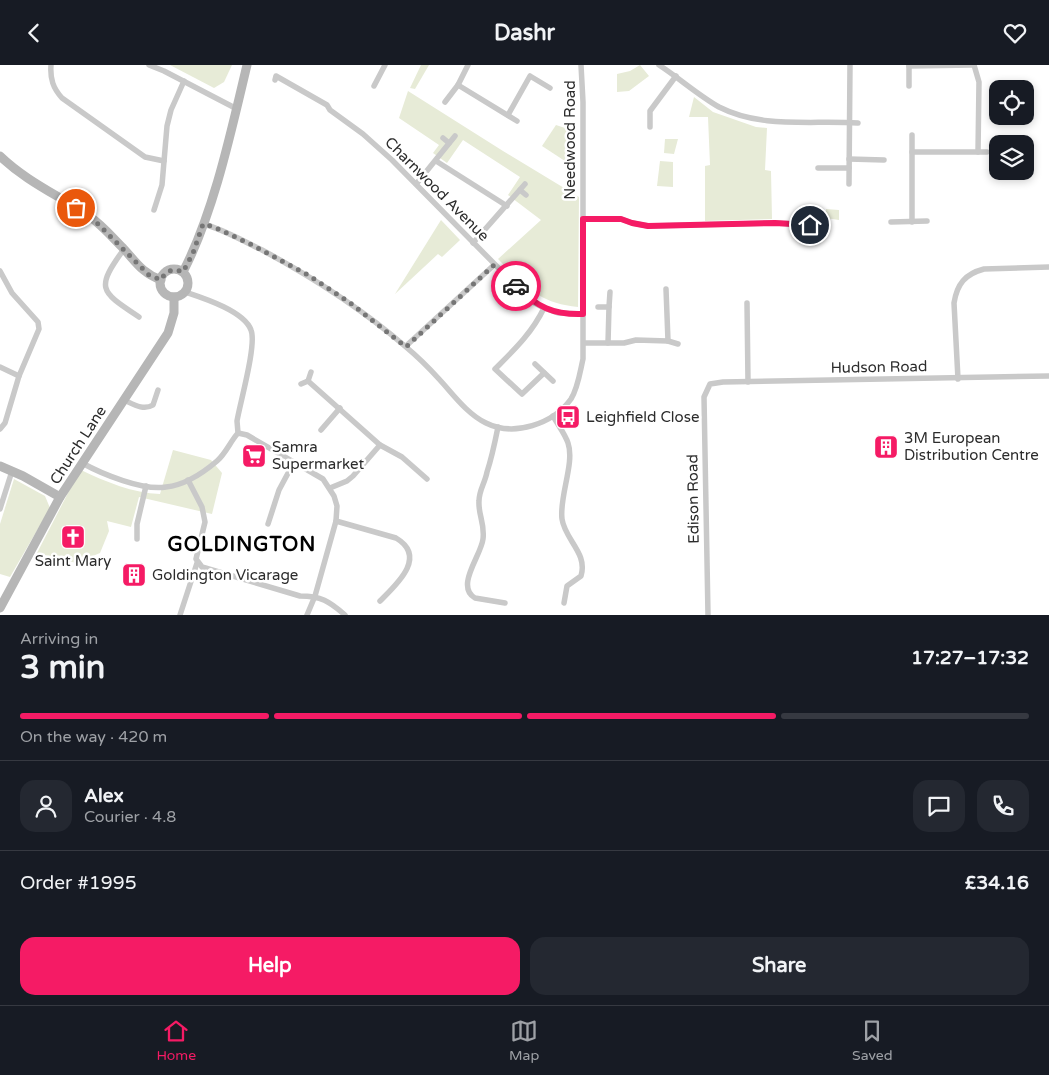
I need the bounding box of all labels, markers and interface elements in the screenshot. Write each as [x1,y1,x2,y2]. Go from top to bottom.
icon: back [20,19,48,47]
icon: heart [1001,19,1029,47]
text: Dashr [494,20,555,46]
street label: Needwood Road [561,80,579,200]
map controls [989,80,1034,180]
button: locate [989,80,1034,125]
street label: Charnwood Avenue [381,133,493,245]
button: layers [989,135,1034,180]
pin [55,187,97,229]
icon: bag [62,194,90,222]
pin [789,204,831,246]
icon: home [796,211,824,239]
courier [491,261,541,311]
icon: car [502,272,530,300]
street label: Hudson Road [830,357,928,377]
street label: Church Lane [46,402,110,488]
bus stop icon: Leighfield Close [555,404,581,430]
place label: Leighfield Close [586,408,699,426]
place label: 3M European Distribution Centre [904,429,1039,464]
building icon: 3M European Distribution Centre [873,434,899,460]
place label: Samra Supermarket [272,438,364,473]
supermarket icon: Samra Supermarket [241,443,267,469]
street label: Edison Road [683,454,703,544]
church icon: Saint Mary [60,524,86,550]
district label: GOLDINGTON [168,533,316,557]
place label: Saint Mary [35,552,111,570]
building icon: Goldington Vicarage [121,562,147,588]
place label: Goldington Vicarage [152,566,298,584]
text: Arriving in [20,629,98,649]
text: 17:27–17:32 [911,647,1029,669]
text: 3 min [20,649,105,687]
text: On the way · 420 m [20,727,167,747]
button: person [20,780,72,832]
button: chat [913,780,965,832]
button: phone [977,780,1029,832]
text: Alex [84,785,124,807]
text: Courier · 4.8 [84,807,176,827]
text: Order #1995 [20,872,137,894]
text: £34.16 [965,872,1029,894]
button: Help [20,937,520,995]
button: Share [530,937,1029,995]
tab: Home [156,1017,196,1064]
tab: Map [509,1017,539,1064]
tab: Saved [852,1017,893,1064]

